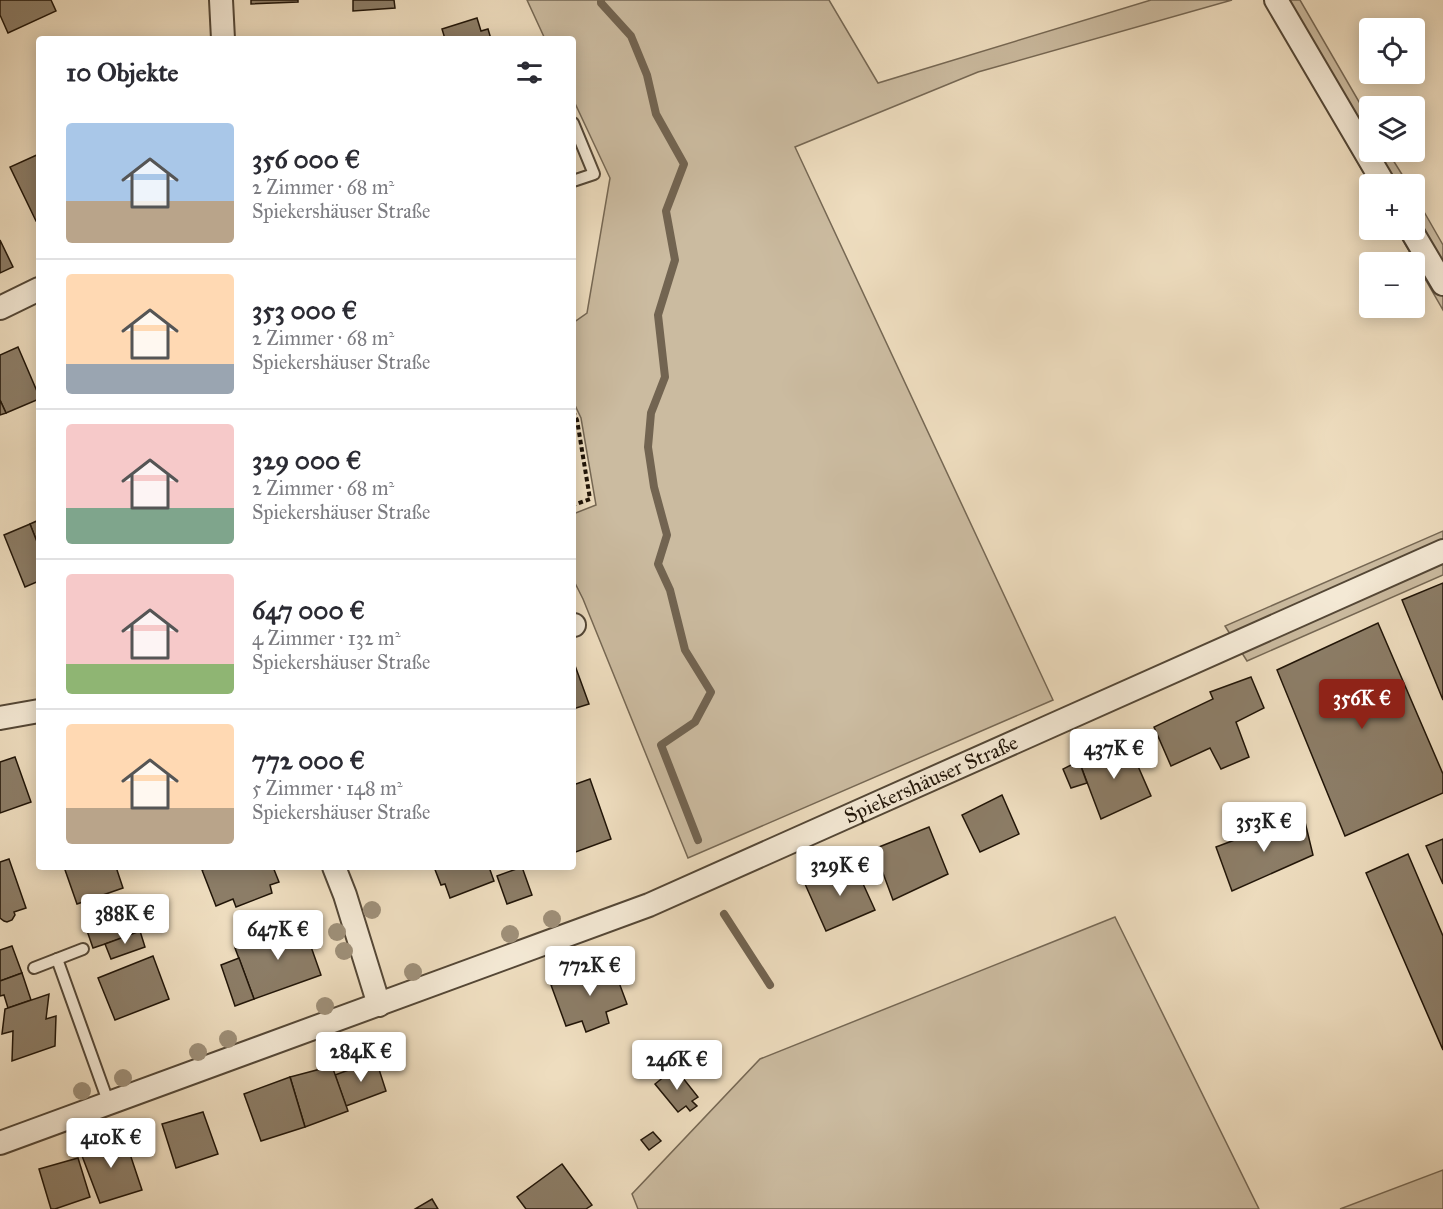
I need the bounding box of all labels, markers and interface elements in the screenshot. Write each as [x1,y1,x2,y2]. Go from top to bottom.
map controls [1359,18,1425,318]
button: locate [1359,18,1425,84]
text: 10 Objekte [66,56,178,88]
icon: filters [513,56,546,89]
button: layers [1359,96,1425,162]
text: 356 000 € [252,143,360,175]
icon: home [114,147,186,219]
button: + [1359,174,1425,240]
text: 2 Zimmer · 68 m² [252,175,394,199]
text: Spiekershäuser Straße [252,199,430,223]
button: − [1359,252,1425,318]
text: 353 000 € [252,294,357,326]
icon: home [114,298,186,370]
text: 2 Zimmer · 68 m² [252,326,394,350]
text: Spiekershäuser Straße [252,350,430,374]
text: 329 000 € [252,444,362,476]
icon: home [114,448,186,520]
text: 2 Zimmer · 68 m² [252,476,394,500]
text: Spiekershäuser Straße [252,500,430,524]
text: 647 000 € [252,594,365,626]
icon: home [114,598,186,670]
text: 4 Zimmer · 132 m² [252,626,400,650]
text: Spiekershäuser Straße [252,650,430,674]
pin: 356K € [1313,679,1411,730]
text: 356K € [1333,686,1391,710]
street label: Spiekershäuser Straße [840,729,1022,829]
pin: 437K € [1065,729,1163,780]
text: 437K € [1084,736,1144,760]
text: 772 000 € [252,744,365,776]
icon: home [114,748,186,820]
text: 5 Zimmer · 148 m² [252,776,403,800]
text: Spiekershäuser Straße [252,800,430,824]
pin: 353K € [1215,802,1313,853]
text: 353K € [1236,809,1292,833]
pin: 329K € [791,846,889,897]
text: 329K € [810,853,870,877]
pin: 388K € [76,894,174,945]
text: 388K € [95,901,155,925]
pin: 647K € [229,910,327,961]
text: 647K € [247,917,309,941]
pin: 772K € [541,946,639,997]
text: 772K € [559,953,621,977]
pin: 284K € [312,1032,410,1083]
text: 284K € [330,1039,392,1063]
pin: 246K € [628,1040,726,1091]
text: 246K € [646,1047,708,1071]
pin: 410K € [62,1118,160,1169]
text: 410K € [80,1125,142,1149]

